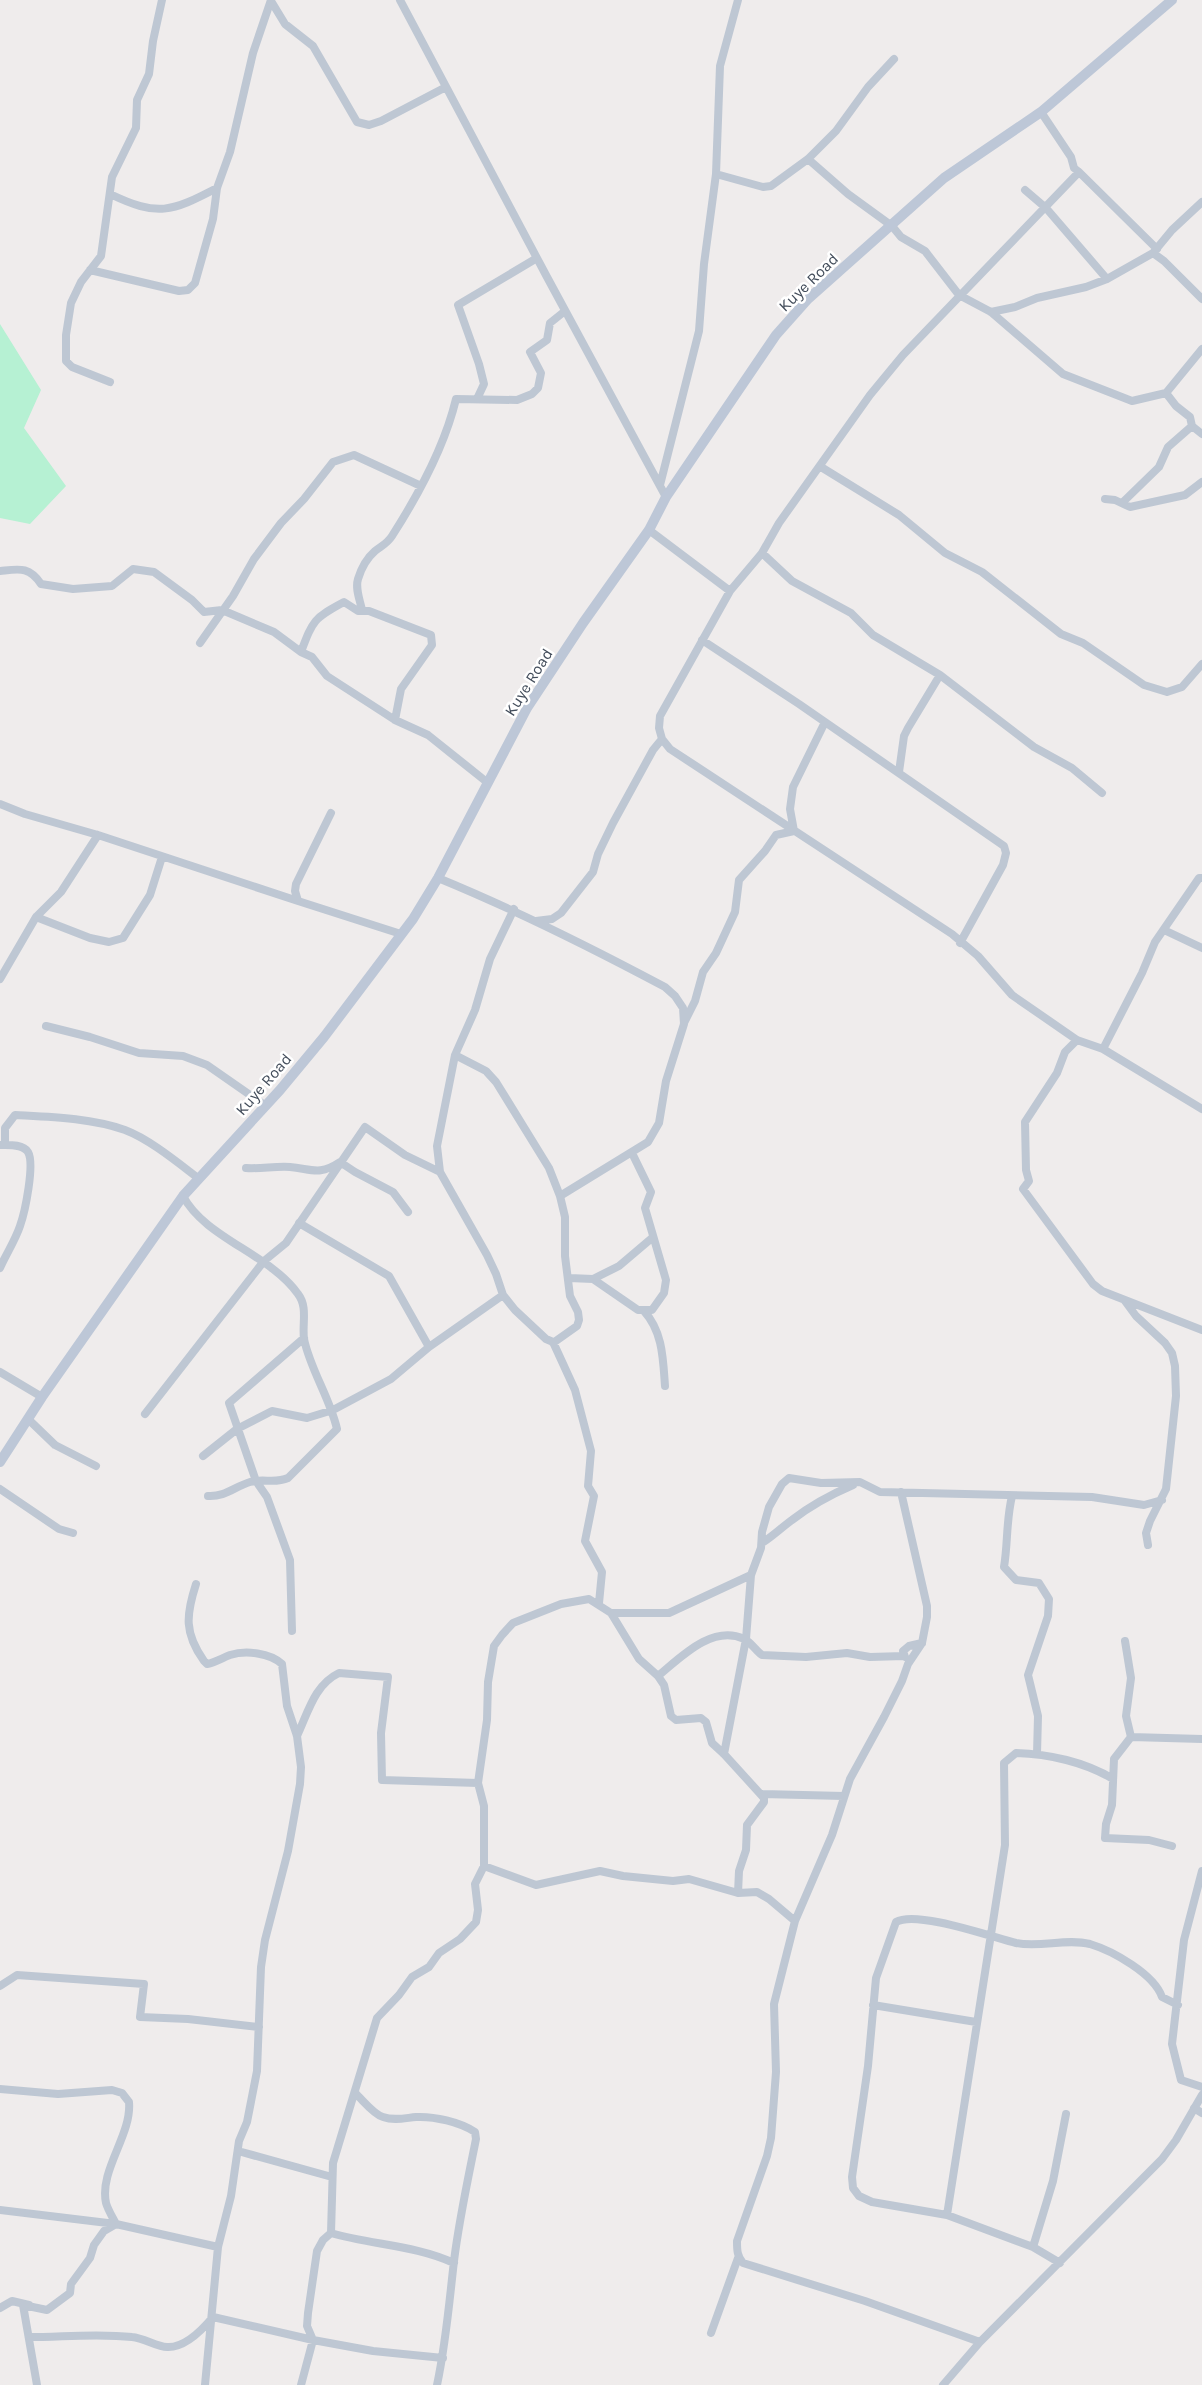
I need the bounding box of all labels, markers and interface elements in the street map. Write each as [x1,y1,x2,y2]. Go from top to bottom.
street label: Kuye Road [775,249,842,315]
street label: Kuye Road [500,645,557,719]
street label: Kuye Road [231,1050,295,1119]

